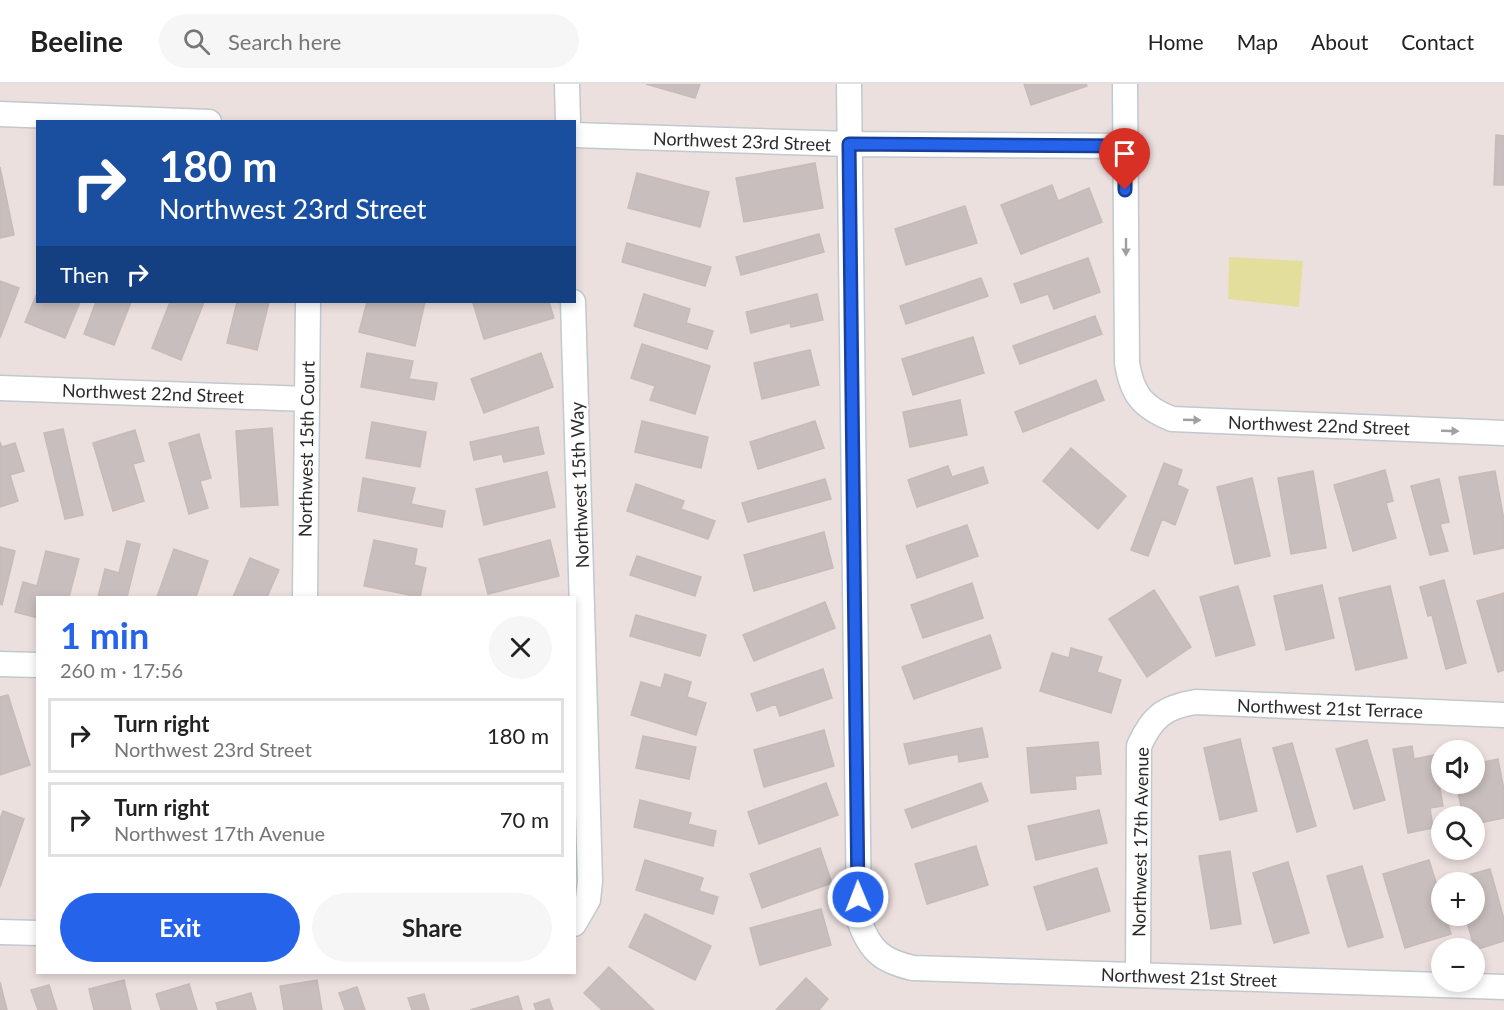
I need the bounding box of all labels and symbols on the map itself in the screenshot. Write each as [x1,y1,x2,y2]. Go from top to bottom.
street label: Northwest 23rd Street [653,127,832,155]
pin [1099,128,1150,190]
one-way arrow [1121,238,1131,257]
street label: Northwest 15th Court [293,360,319,537]
street label: Northwest 22nd Street [62,379,245,407]
street label: Northwest 15th Way [565,401,593,569]
street label: Northwest 22nd Street [1228,411,1411,439]
one-way arrow [1182,415,1201,424]
one-way arrow [1440,426,1459,435]
street label: Northwest 21st Terrace [1237,694,1423,722]
street label: Northwest 17th Avenue [1127,747,1153,937]
position arrow [826,865,890,929]
street label: Northwest 21st Street [1101,963,1278,991]

